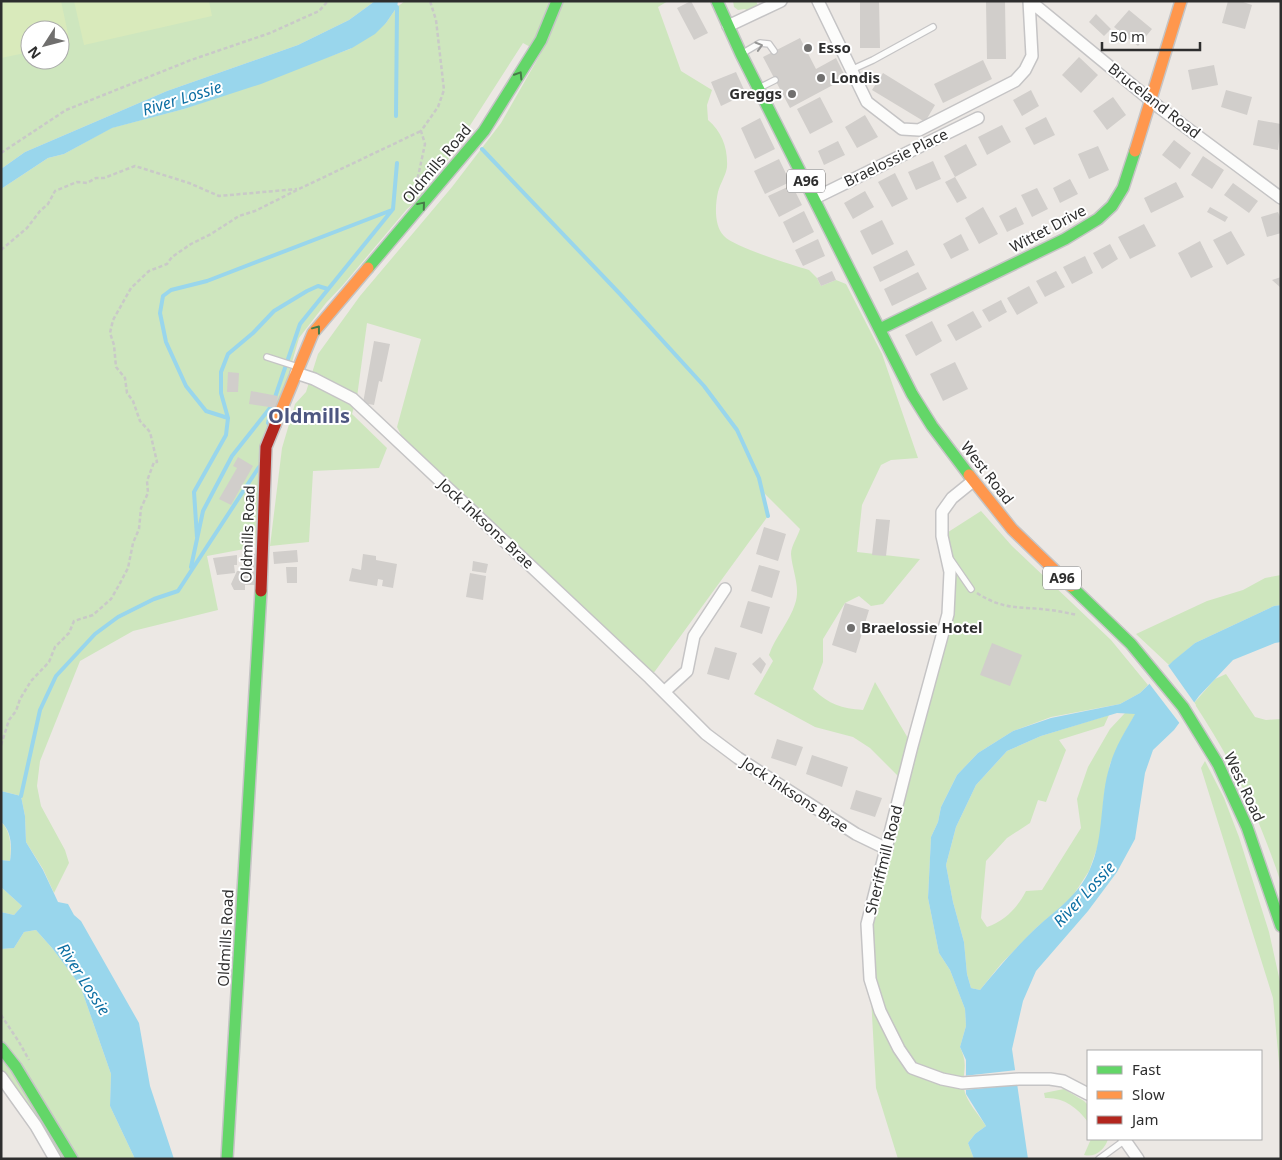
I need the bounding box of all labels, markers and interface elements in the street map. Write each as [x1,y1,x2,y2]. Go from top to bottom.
north arrow [20,20,70,70]
scale bar [1102,20,1200,52]
text: 50 m [1110,26,1145,46]
place label: Esso [818,37,851,57]
one-way arrow [754,42,763,52]
marker: Esso [802,42,814,54]
text: N [23,43,45,63]
street label: Bruceland Road [1104,58,1205,142]
place label: Londis [831,67,880,87]
one-way arrow [513,71,522,81]
marker: Londis [815,72,827,84]
water label: River Lossie [140,76,224,120]
place label: Greggs [729,83,782,103]
marker: Greggs [786,88,798,100]
street label: Oldmills Road [397,120,475,207]
street label: Braelossie Place [840,123,951,191]
road number: A96 [787,170,825,192]
street label: Wittet Drive [1006,200,1089,257]
one-way arrow [416,201,425,210]
one-way arrow [311,325,320,335]
district label: Oldmills [268,402,350,429]
street label: West Road [957,437,1019,508]
street label: Jock Inksons Brae [433,472,539,573]
street label: Oldmills Road [235,485,259,583]
road number: A96 [1043,566,1081,590]
place label: Braelossie Hotel [861,617,982,637]
marker: Braelossie Hotel [845,622,857,634]
street label: West Road [1220,749,1270,825]
street label: Jock Inksons Brae [737,751,853,836]
street label: Sheriffmill Road [860,803,906,916]
water label: River Lossie [1048,857,1120,931]
street label: Oldmills Road [212,889,238,987]
water label: River Lossie [52,939,116,1019]
legend [1087,1050,1262,1140]
text: Fast [1132,1059,1161,1079]
text: Slow [1132,1084,1165,1104]
text: Jam [1130,1109,1159,1129]

